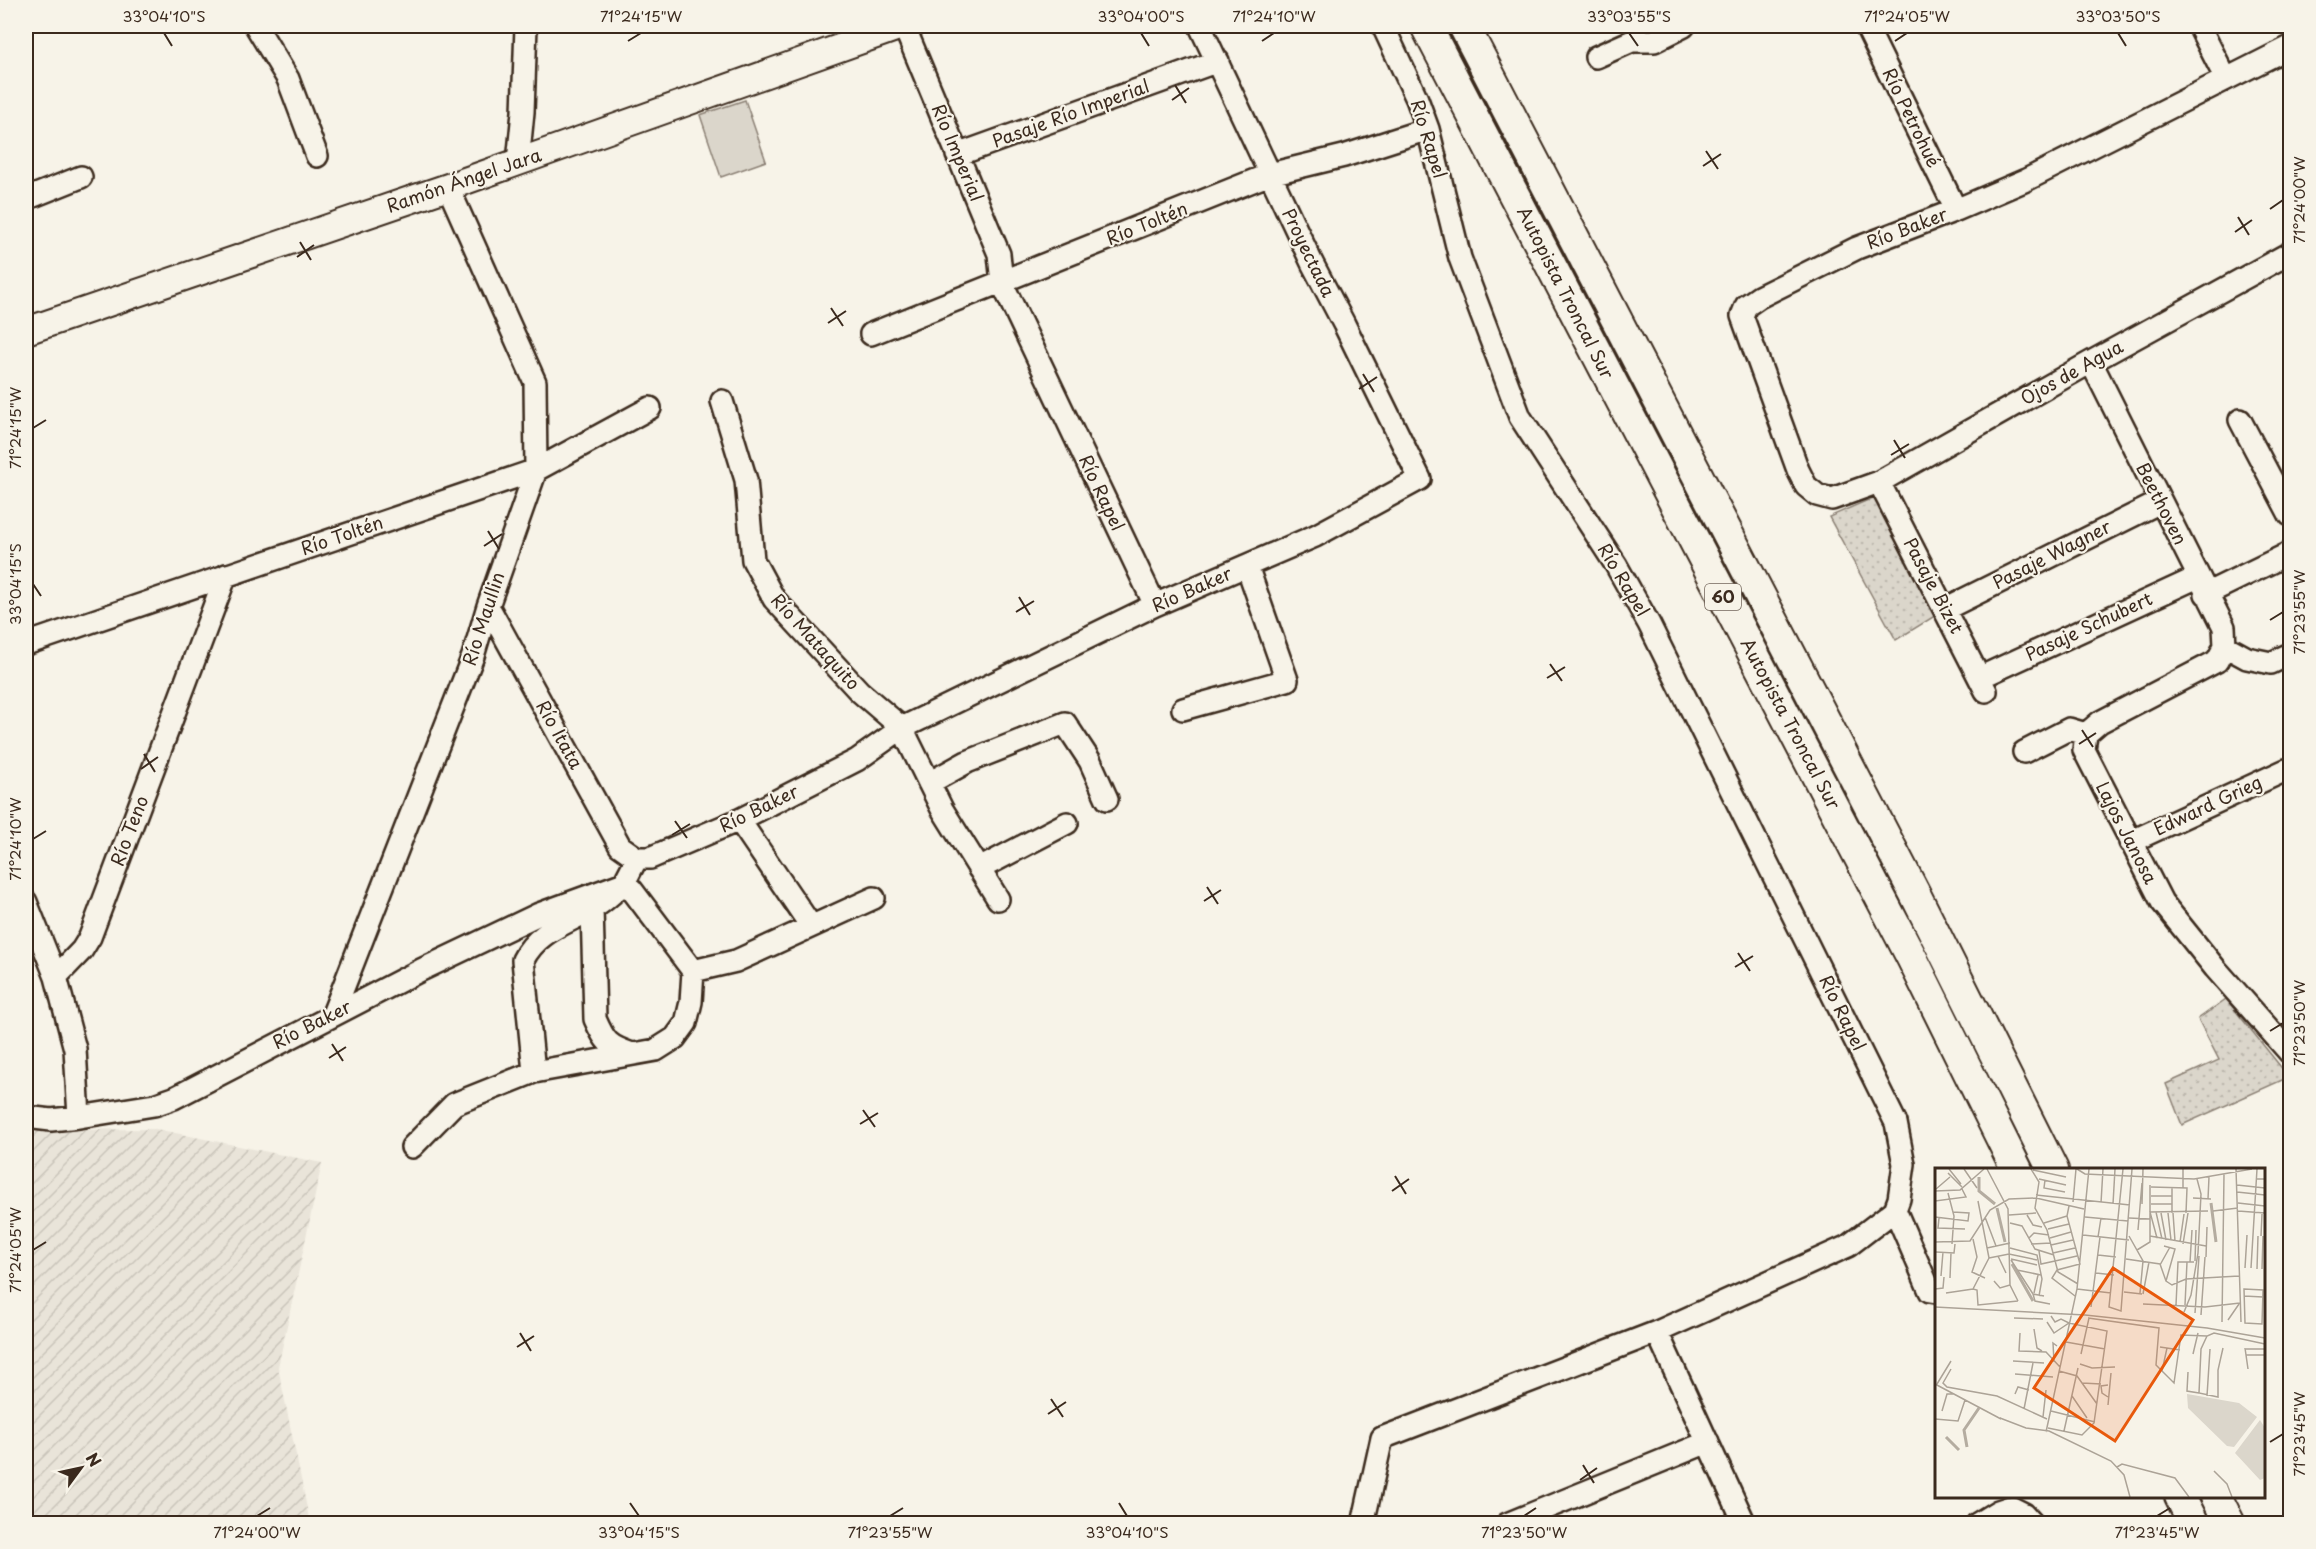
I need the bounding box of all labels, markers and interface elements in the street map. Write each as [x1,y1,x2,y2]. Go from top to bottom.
text: 33°04'10"S [122,4,206,27]
text: 71°24'15"W [600,4,683,27]
text: 33°04'00"S [1097,4,1185,27]
text: 71°24'10"W [1232,4,1316,27]
text: 33°03'55"S [1587,4,1671,27]
text: 71°24'05"W [1864,4,1951,27]
text: 33°03'50"S [2075,4,2161,27]
street label: Río Petrohué [1877,63,1948,172]
street label: Pasaje Río Imperial [988,72,1153,154]
street label: Río Rapel [1405,96,1454,181]
street label: Río Imperial [926,99,991,205]
street label: Ramón Ángel Jara [382,140,545,219]
text: 71°24'00"W [2287,156,2310,244]
street label: Río Toltén [1102,194,1191,251]
street label: Río Baker [1862,200,1952,255]
street label: Autopista Troncal Sur [1511,201,1622,384]
street label: Proyectada [1276,203,1343,302]
street label: Ojos de Agua [2015,332,2128,411]
text: 71°24'15"W [3,386,26,469]
street label: Río Rapel [1073,450,1132,535]
street label: Beethoven [2130,458,2195,549]
street label: Río Toltén [297,508,386,561]
street label: Pasaje Wagner [1987,512,2116,595]
street label: Pasaje Bizet [1898,532,1971,638]
street label: Río Rapel [1592,538,1657,621]
text: 33°04'15"S [3,543,26,625]
street label: Río Baker [1147,559,1236,618]
street label: Río Maullin [455,568,510,669]
text: 71°23'55"W [2287,569,2310,655]
road number: 60 [1705,584,1741,610]
street label: Pasaje Schubert [2020,584,2156,667]
street label: Río Mataquito [765,587,867,695]
street label: Autopista Troncal Sur [1735,633,1848,814]
street label: Río Itata [530,695,591,774]
street label: Edward Grieg [2149,768,2266,841]
street label: Lajos Janosa [2090,776,2165,889]
street label: Río Baker [714,777,803,838]
street label: Río Teno [103,791,154,870]
text: 71°24'10"W [3,797,26,881]
street label: Río Rapel [1813,970,1873,1055]
text: 71°23'50"W [2287,979,2310,1066]
street label: Río Baker [267,992,356,1055]
inset map [1935,1168,2265,1498]
text: 71°24'05"W [3,1206,26,1293]
text: 71°23'45"W [2287,1391,2310,1476]
north arrow [51,1438,111,1498]
text: N [81,1447,108,1471]
text: 71°24'00"W [213,1520,301,1543]
text: 33°04'15"S [598,1520,680,1543]
text: 71°23'55"W [847,1520,933,1543]
text: 33°04'10"S [1085,1520,1169,1543]
text: 71°23'50"W [1481,1520,1568,1543]
text: 71°23'45"W [2115,1520,2200,1543]

